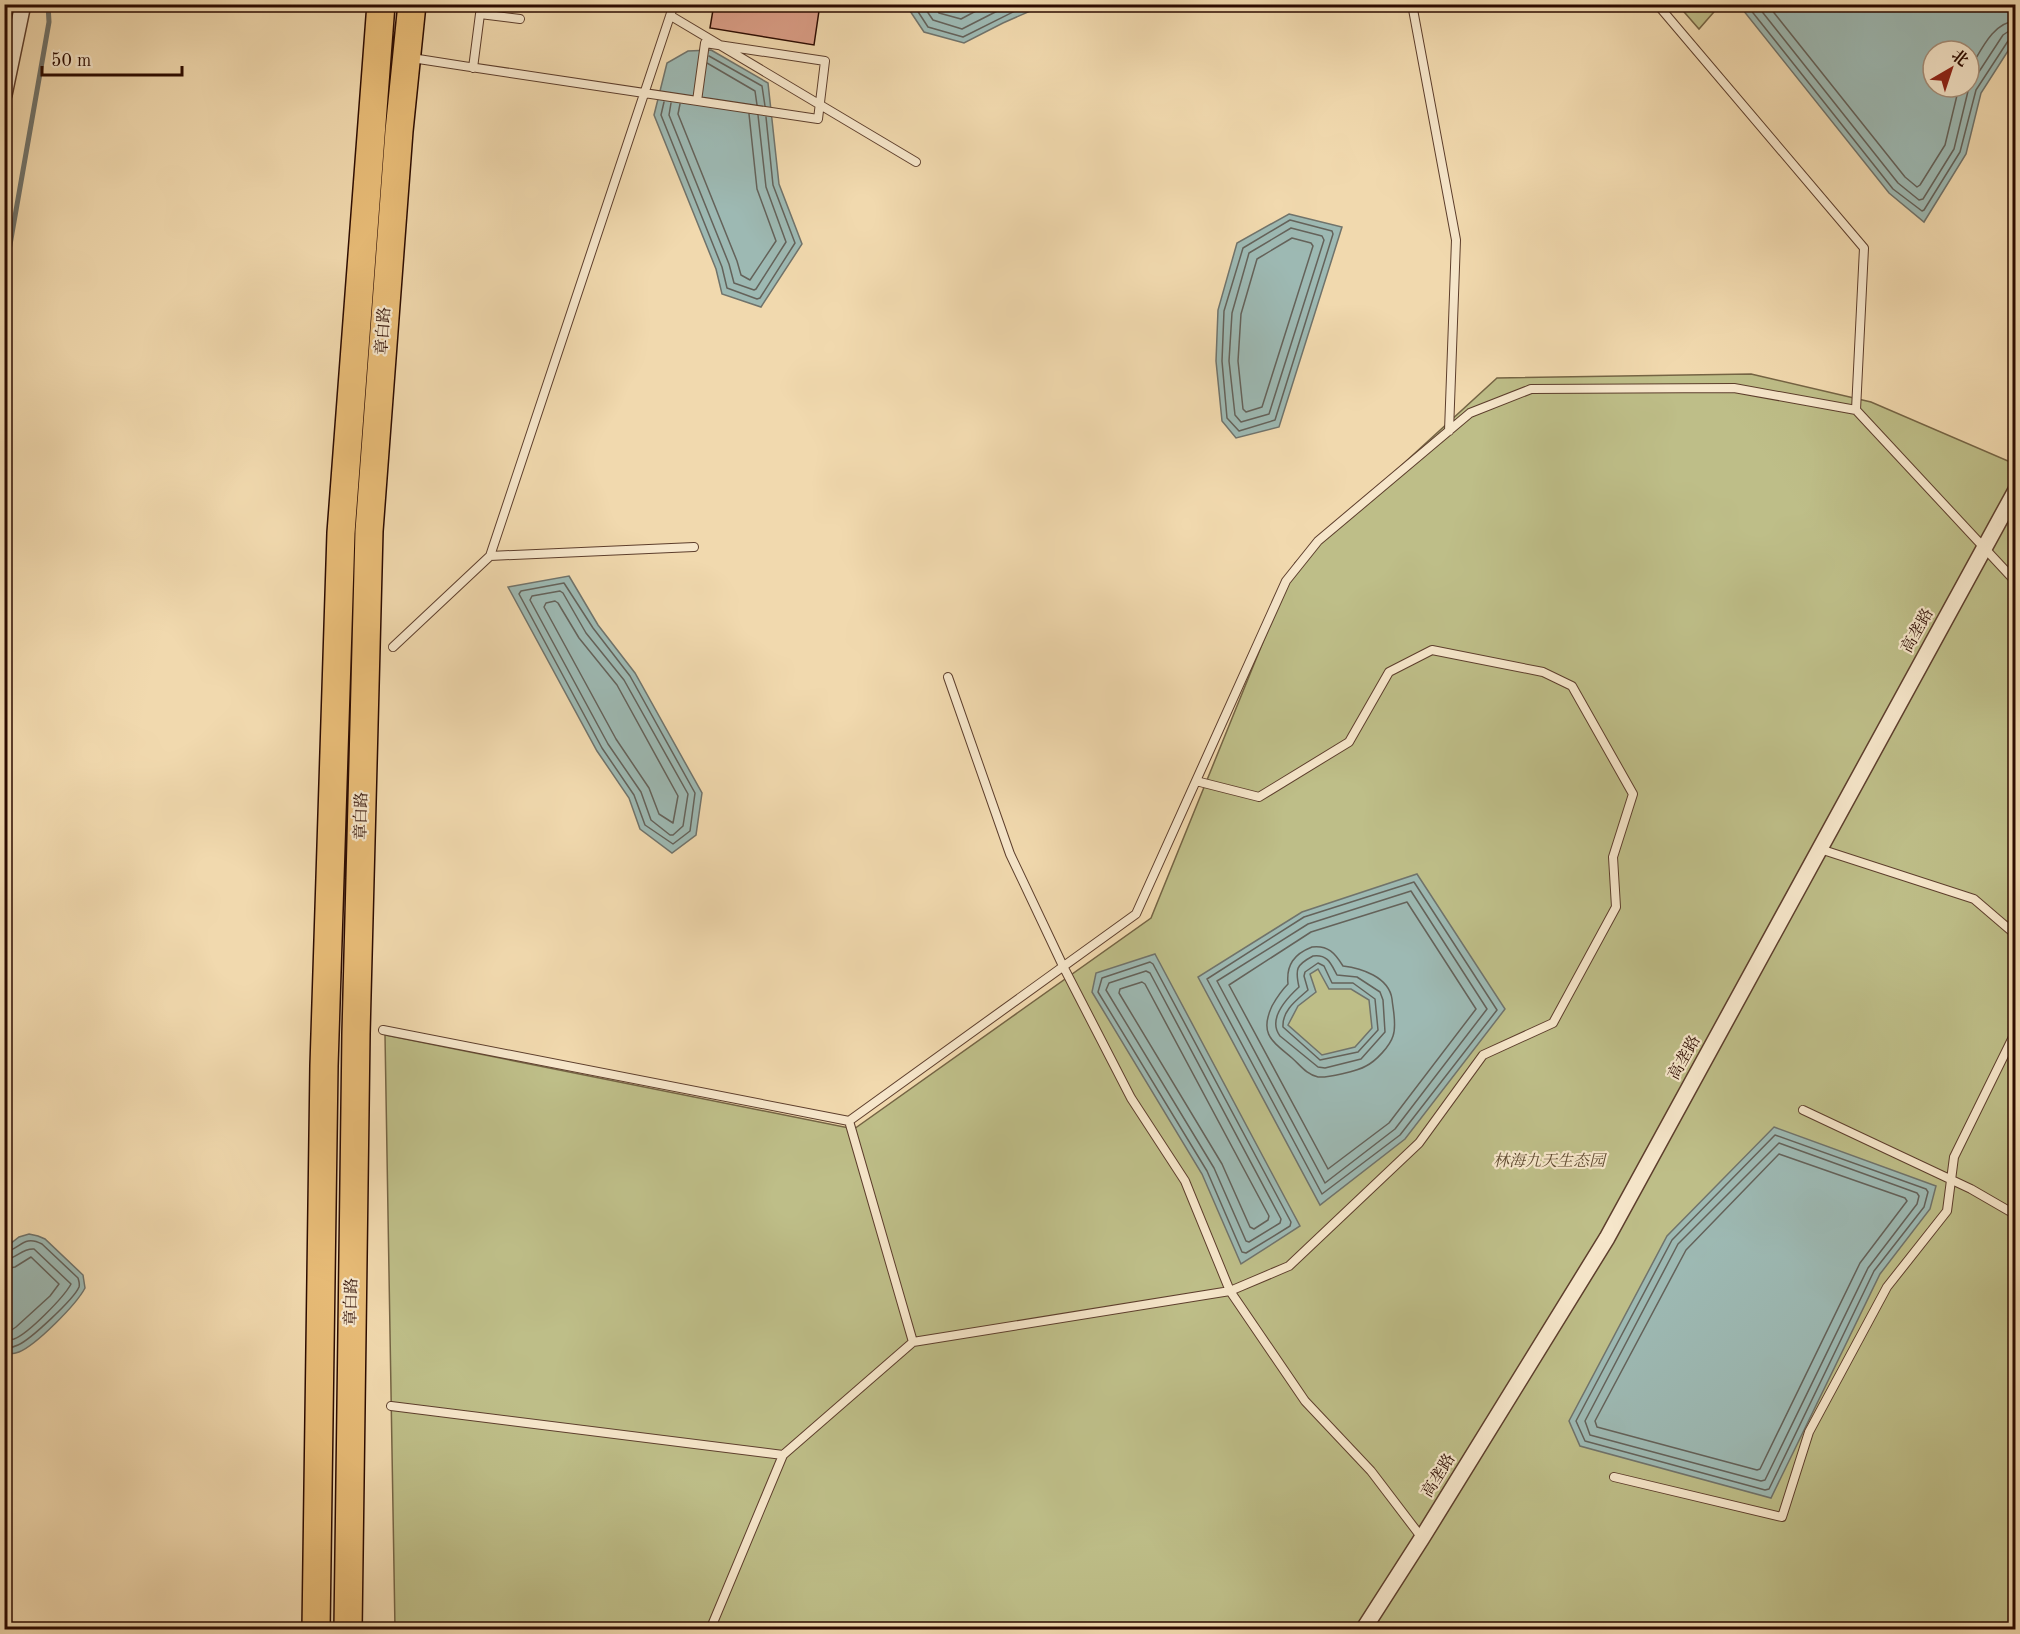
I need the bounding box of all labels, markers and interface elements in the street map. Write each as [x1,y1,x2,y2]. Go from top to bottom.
scale bar [42,39,182,77]
north arrow [1921,39,1981,99]
text: 北 [1948,46,1972,70]
text: 50 m [51,52,91,70]
street label: 章白路 [372,306,394,356]
street label: 高垄路 [1898,605,1937,656]
street label: 章白路 [352,792,370,840]
street label: 高垄路 [1665,1032,1704,1083]
park label: 林海九天生态园 [1493,1152,1608,1170]
street label: 章白路 [342,1278,360,1326]
street label: 高垄路 [1418,1450,1459,1501]

